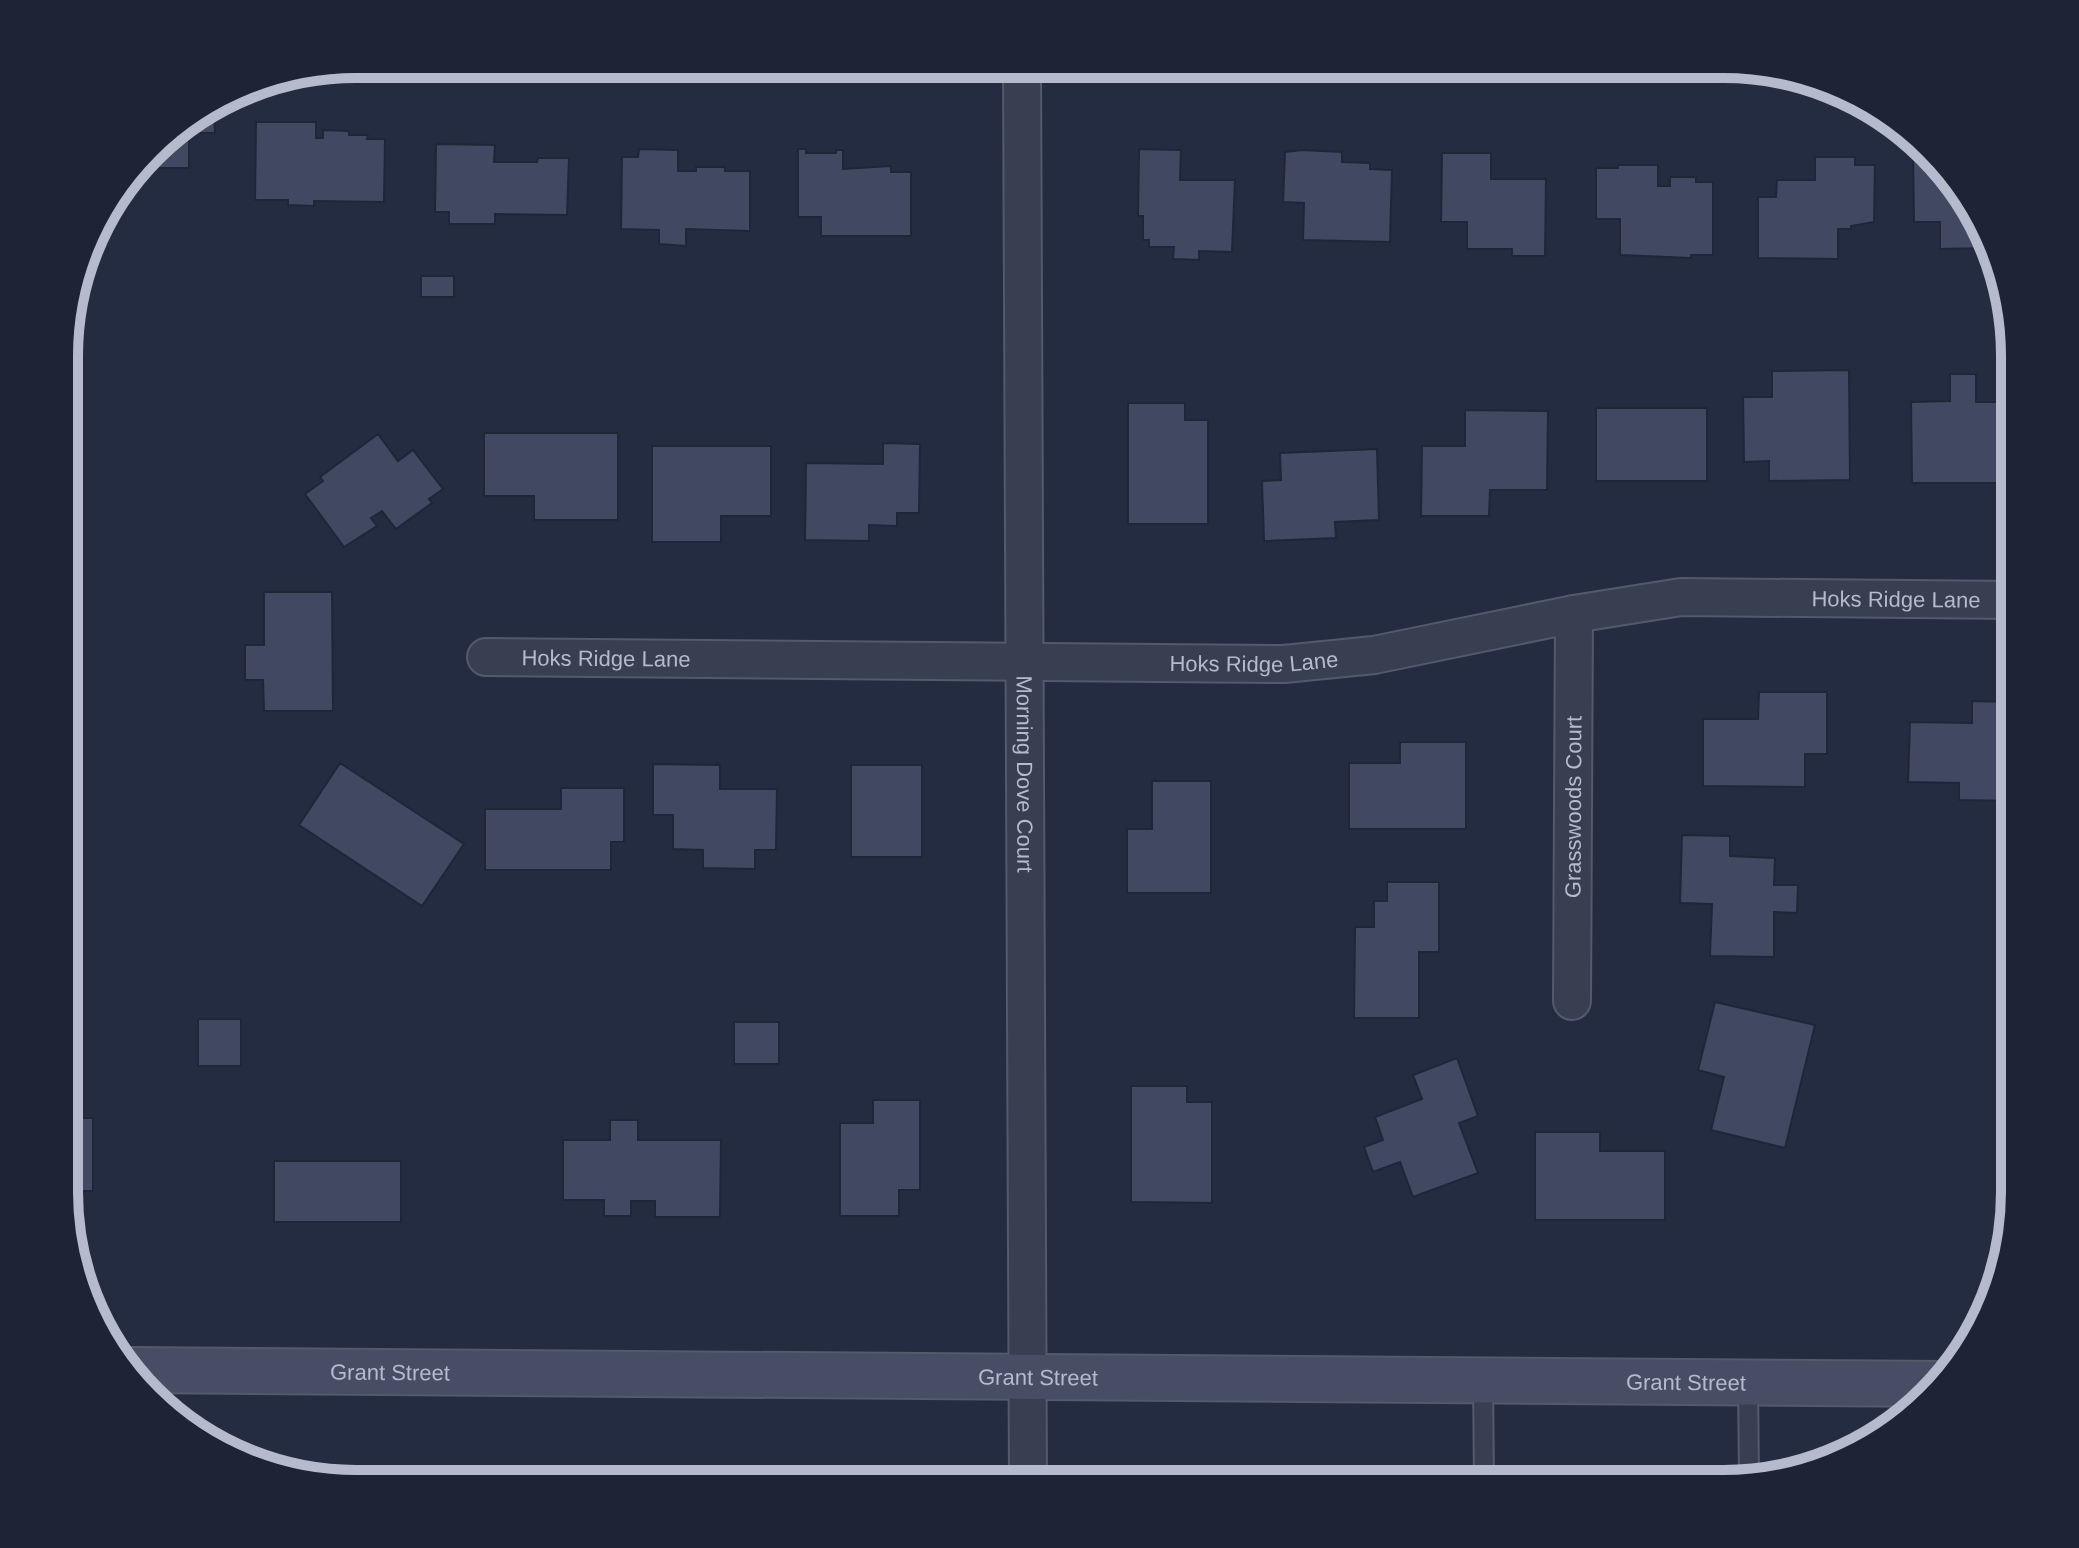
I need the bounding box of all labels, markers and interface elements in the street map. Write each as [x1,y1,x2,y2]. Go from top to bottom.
street label: Hoks Ridge Lane [1811,586,1981,613]
street label: Hoks Ridge Lane [521,645,691,672]
street label: Hoks Ridge Lane [1169,647,1339,677]
street label: Morning Dove Court [1012,675,1037,873]
street label: Grasswoods Court [1561,716,1586,898]
street label: Grant Street [330,1360,450,1385]
street label: Grant Street [978,1365,1098,1390]
street label: Grant Street [1626,1370,1746,1395]

